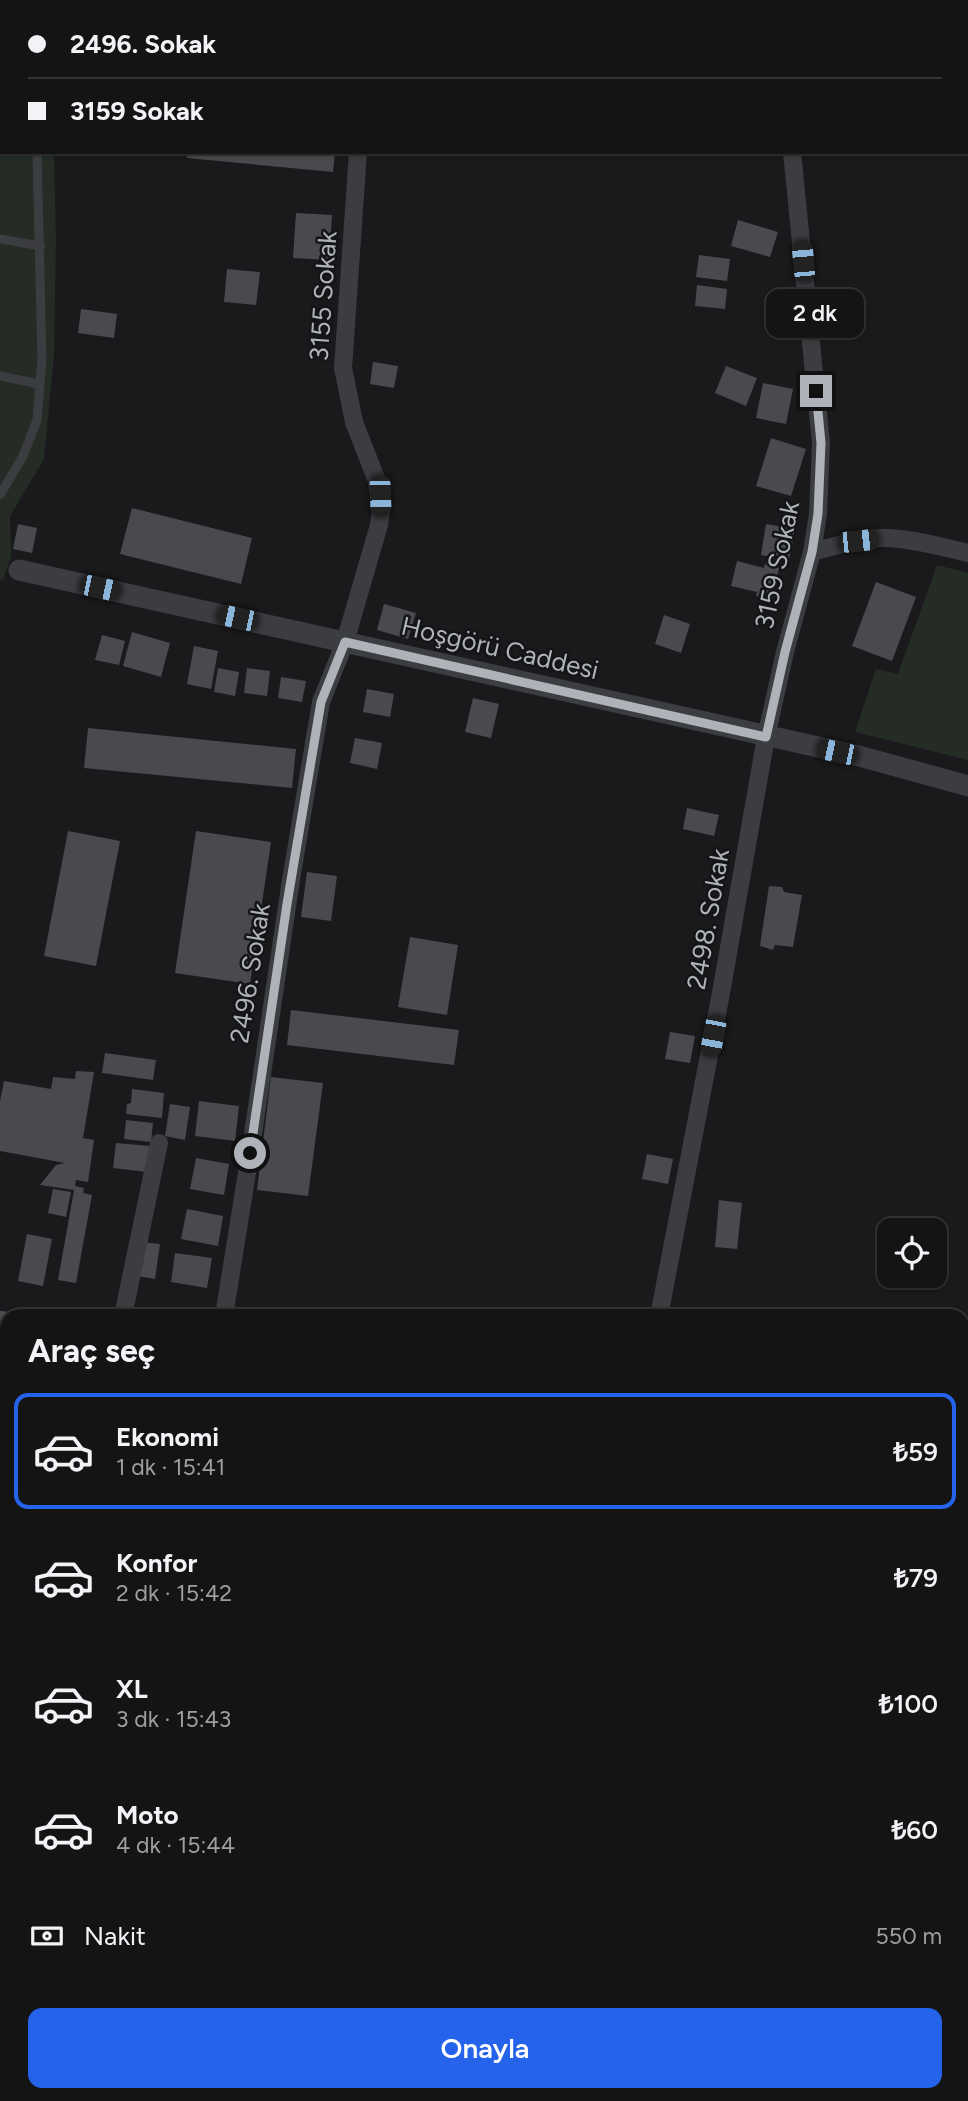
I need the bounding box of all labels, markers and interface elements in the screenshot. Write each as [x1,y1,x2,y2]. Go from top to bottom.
text: 2496. Sokak [70,28,216,60]
text: 3159 Sokak [70,95,204,127]
street label: 3155 Sokak [302,229,344,362]
car [791,239,816,283]
callout: 2 dk [767,290,865,338]
text: 2 dk [793,299,837,327]
route end [800,375,832,407]
car [369,475,392,517]
street label: 3159 Sokak [748,498,806,632]
car [837,528,880,554]
car [78,573,123,603]
car [215,603,260,633]
street label: Hoşgörü Caddesi [398,610,602,686]
car [815,737,860,767]
street label: 2498. Sokak [680,846,736,992]
street label: 2496. Sokak [223,900,277,1045]
car [699,1013,728,1059]
route start [234,1137,266,1169]
map controls [877,1218,947,1288]
button: locate [877,1218,947,1288]
text: Araç seç [28,1332,155,1370]
icon: car [32,1420,95,1483]
text: Ekonomi [116,1421,219,1453]
text: ₺59 [893,1436,938,1468]
text: 1 dk · 15:41 [116,1453,225,1481]
icon: car [32,1546,95,1609]
text: Konfor [116,1547,197,1579]
text: ₺79 [894,1562,938,1594]
text: 2 dk · 15:42 [116,1579,232,1607]
icon: car [32,1672,95,1735]
text: XL [116,1673,148,1705]
text: ₺100 [879,1688,938,1720]
text: 3 dk · 15:43 [116,1705,231,1733]
icon: car [32,1798,95,1861]
text: Moto [116,1799,179,1831]
text: ₺60 [891,1814,938,1846]
text: 4 dk · 15:44 [116,1831,235,1859]
icon: cash [28,1917,66,1955]
text: Nakit [84,1920,146,1952]
text: 550 m [876,1922,942,1950]
button: Onayla [28,2008,942,2088]

